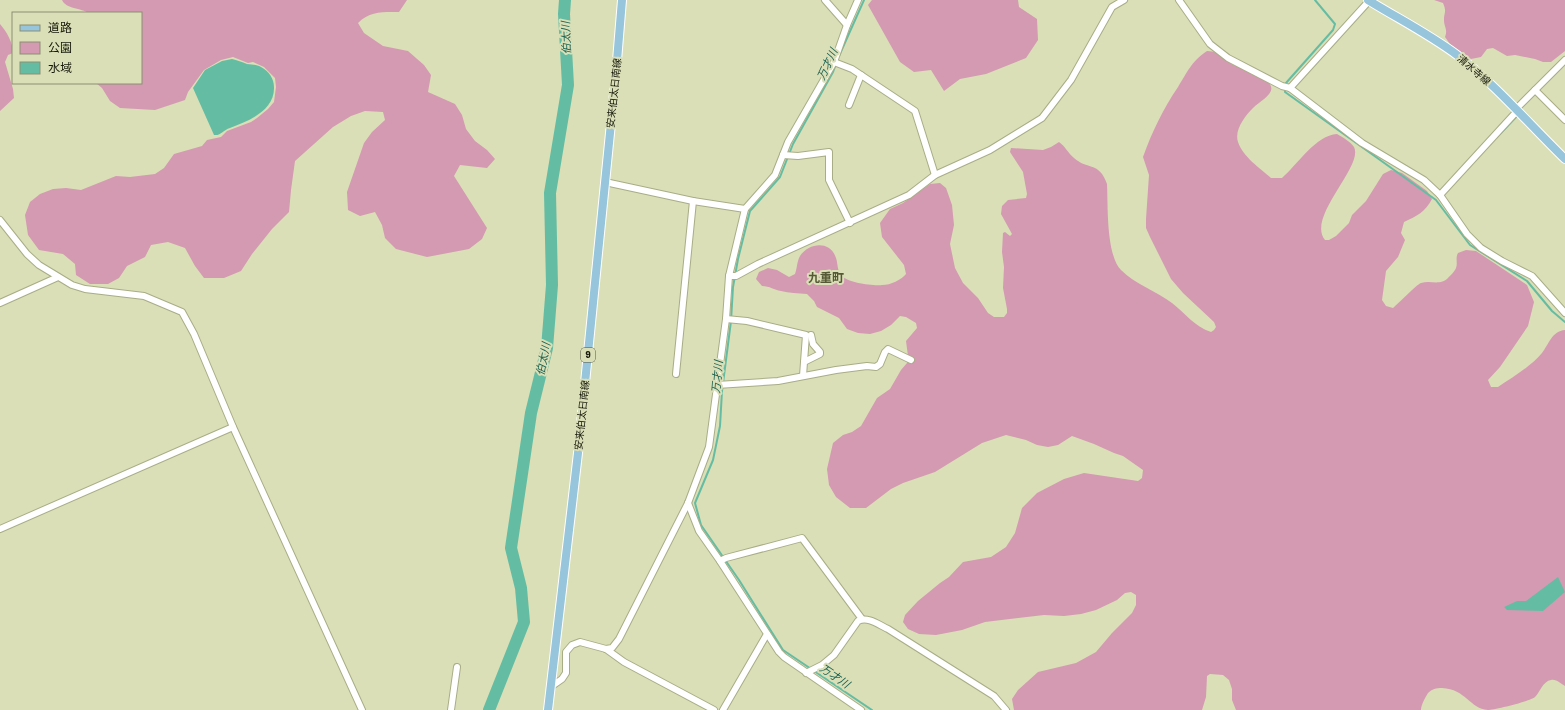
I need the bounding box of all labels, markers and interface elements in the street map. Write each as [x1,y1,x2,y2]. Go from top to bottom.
legend [12,12,142,84]
text: 道路 [48,19,72,36]
water label: 伯太川 [557,20,575,55]
text: 公園 [48,39,72,56]
water label: 万才川 [813,45,842,82]
street label: 清水寺線 [1454,51,1494,89]
street label: 安来伯太日南線 [603,57,625,129]
text: 水域 [48,59,72,76]
district label: 九重町 [808,269,844,286]
water label: 伯太川 [532,340,554,377]
road number: 9 [581,348,595,362]
water label: 万才川 [708,359,726,394]
street label: 安来伯太日南線 [571,379,593,451]
water label: 万才川 [817,660,854,692]

